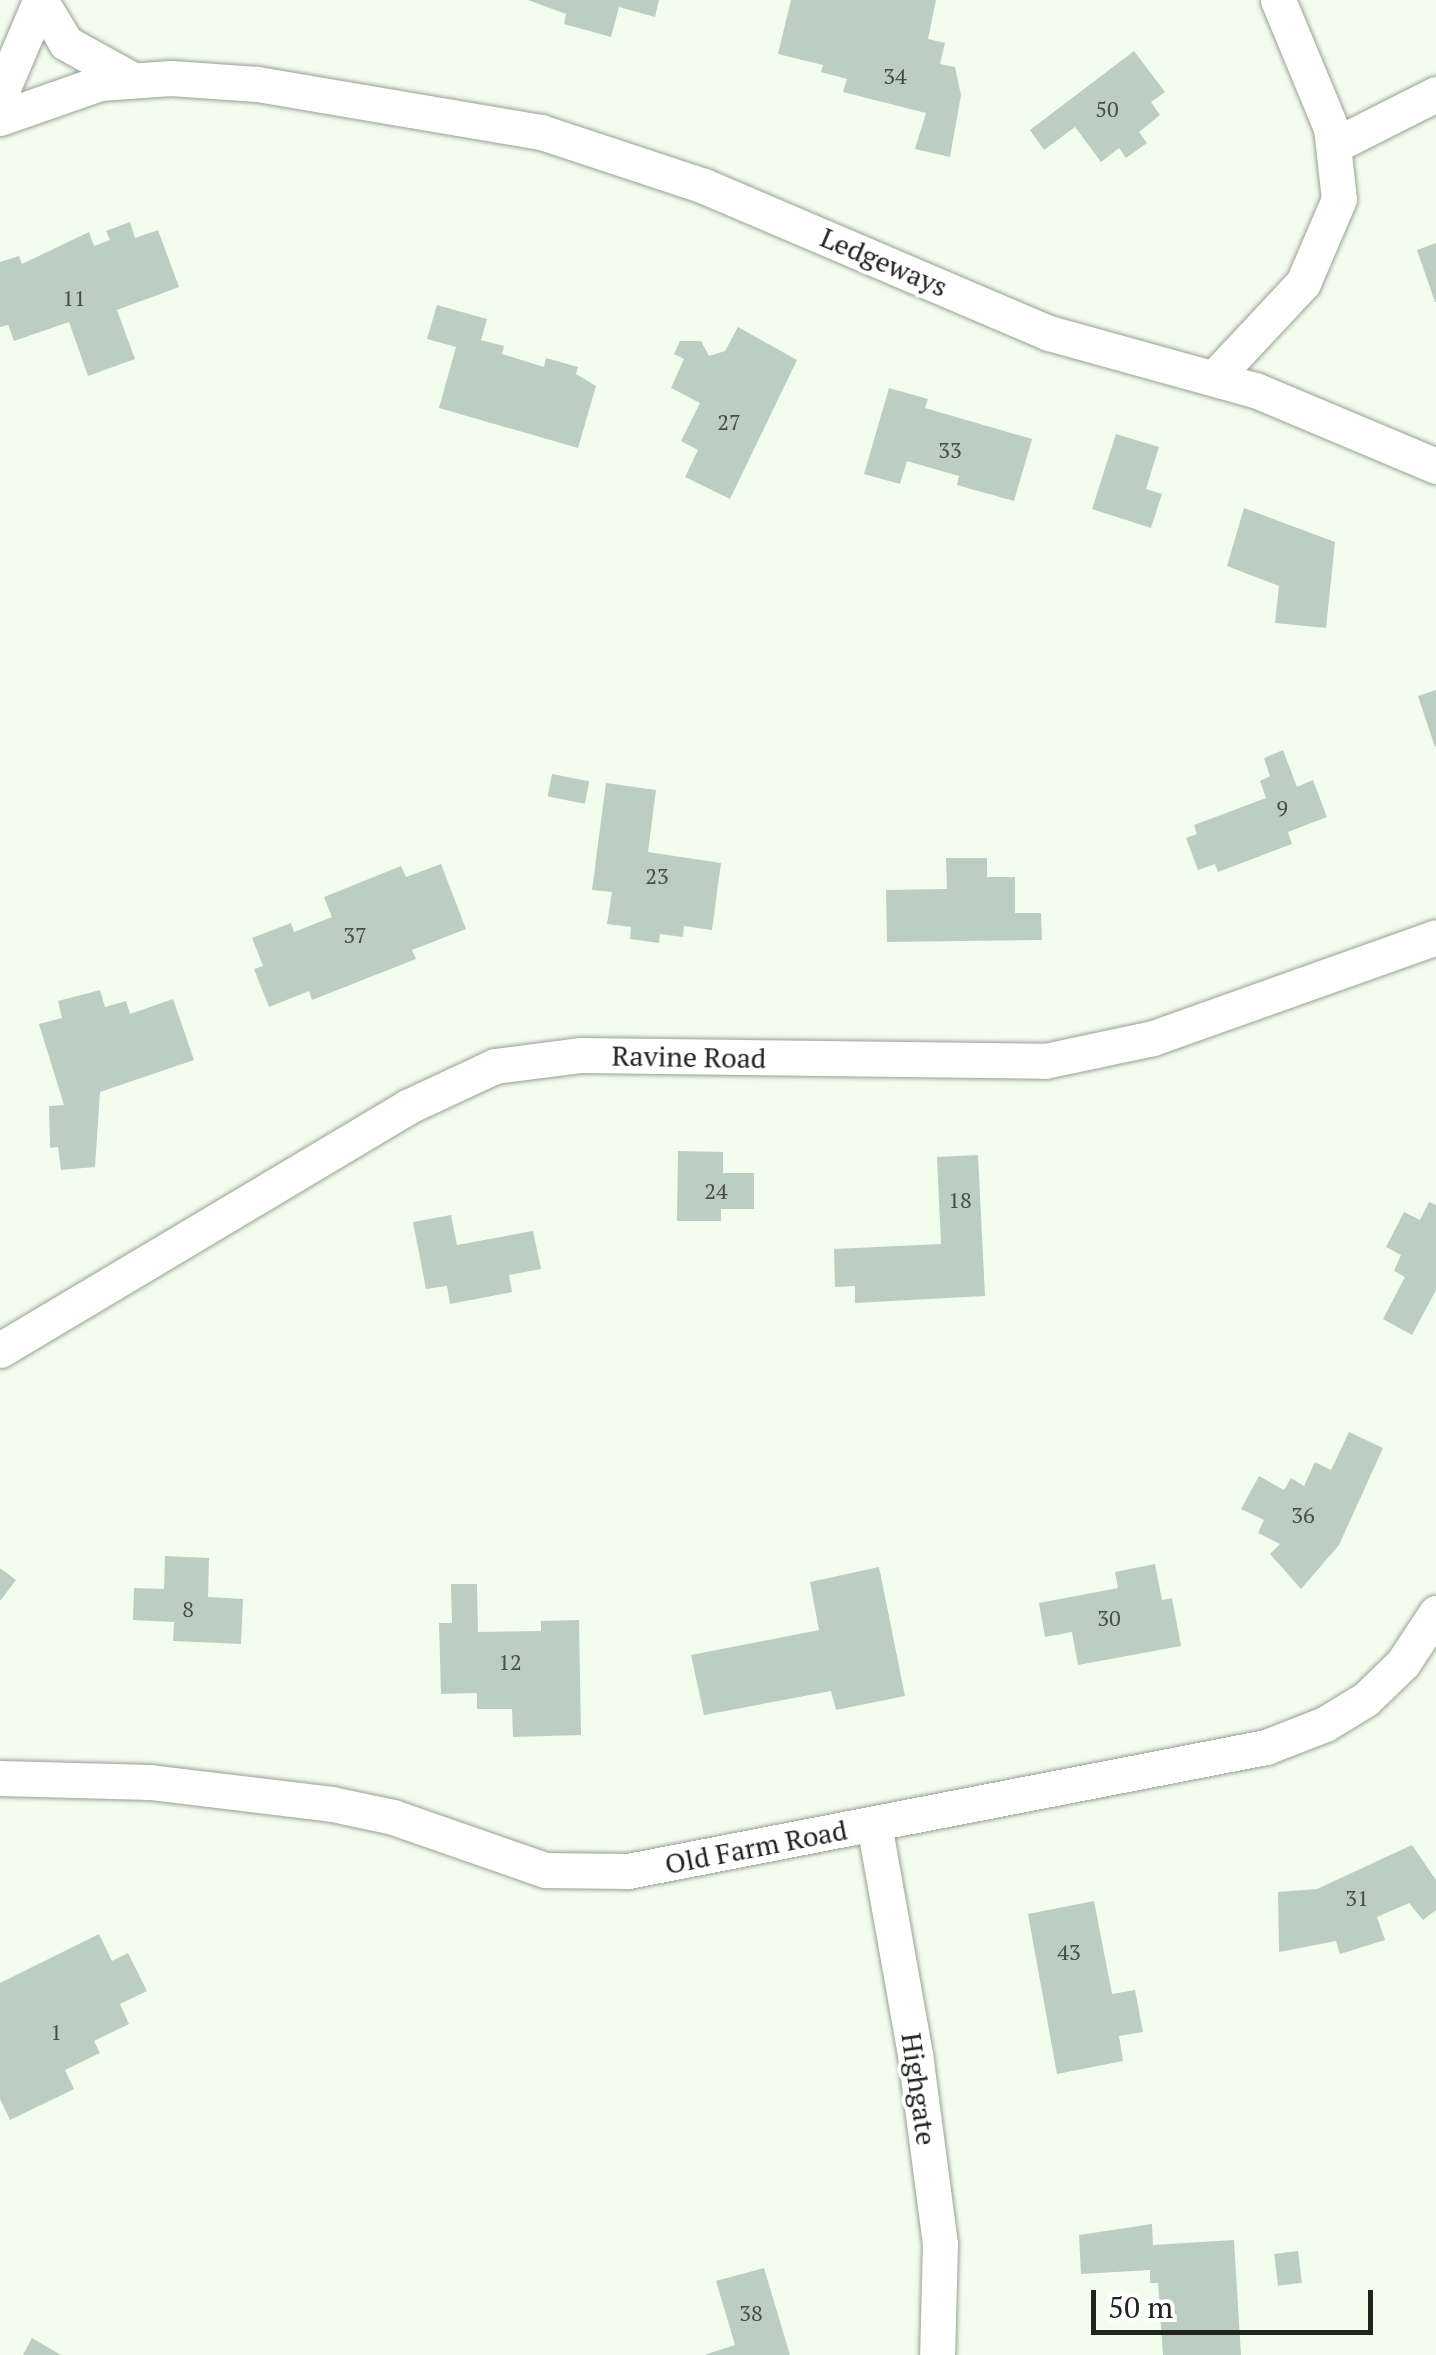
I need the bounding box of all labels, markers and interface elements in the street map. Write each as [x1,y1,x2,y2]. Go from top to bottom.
house number: 34 [883,63,907,89]
house number: 50 [1095,96,1119,122]
street label: Ledgeways [816,220,952,304]
house number: 11 [62,285,86,311]
house number: 27 [717,409,741,435]
house number: 33 [938,437,962,463]
house number: 9 [1276,795,1288,821]
house number: 23 [645,863,669,889]
house number: 37 [343,922,367,948]
street label: Ravine Road [611,1039,767,1075]
house number: 24 [704,1178,728,1204]
house number: 18 [948,1187,972,1213]
house number: 36 [1291,1502,1315,1528]
house number: 8 [182,1596,194,1622]
house number: 30 [1097,1605,1121,1631]
house number: 12 [498,1649,522,1675]
street label: Old Farm Road [662,1813,850,1881]
house number: 31 [1345,1885,1369,1911]
house number: 43 [1057,1939,1081,1965]
house number: 1 [50,2019,62,2045]
street label: Highgate [894,2031,944,2147]
scale bar [1096,2270,1378,2332]
text: 50 m [1108,2287,1173,2327]
house number: 38 [739,2300,763,2326]

